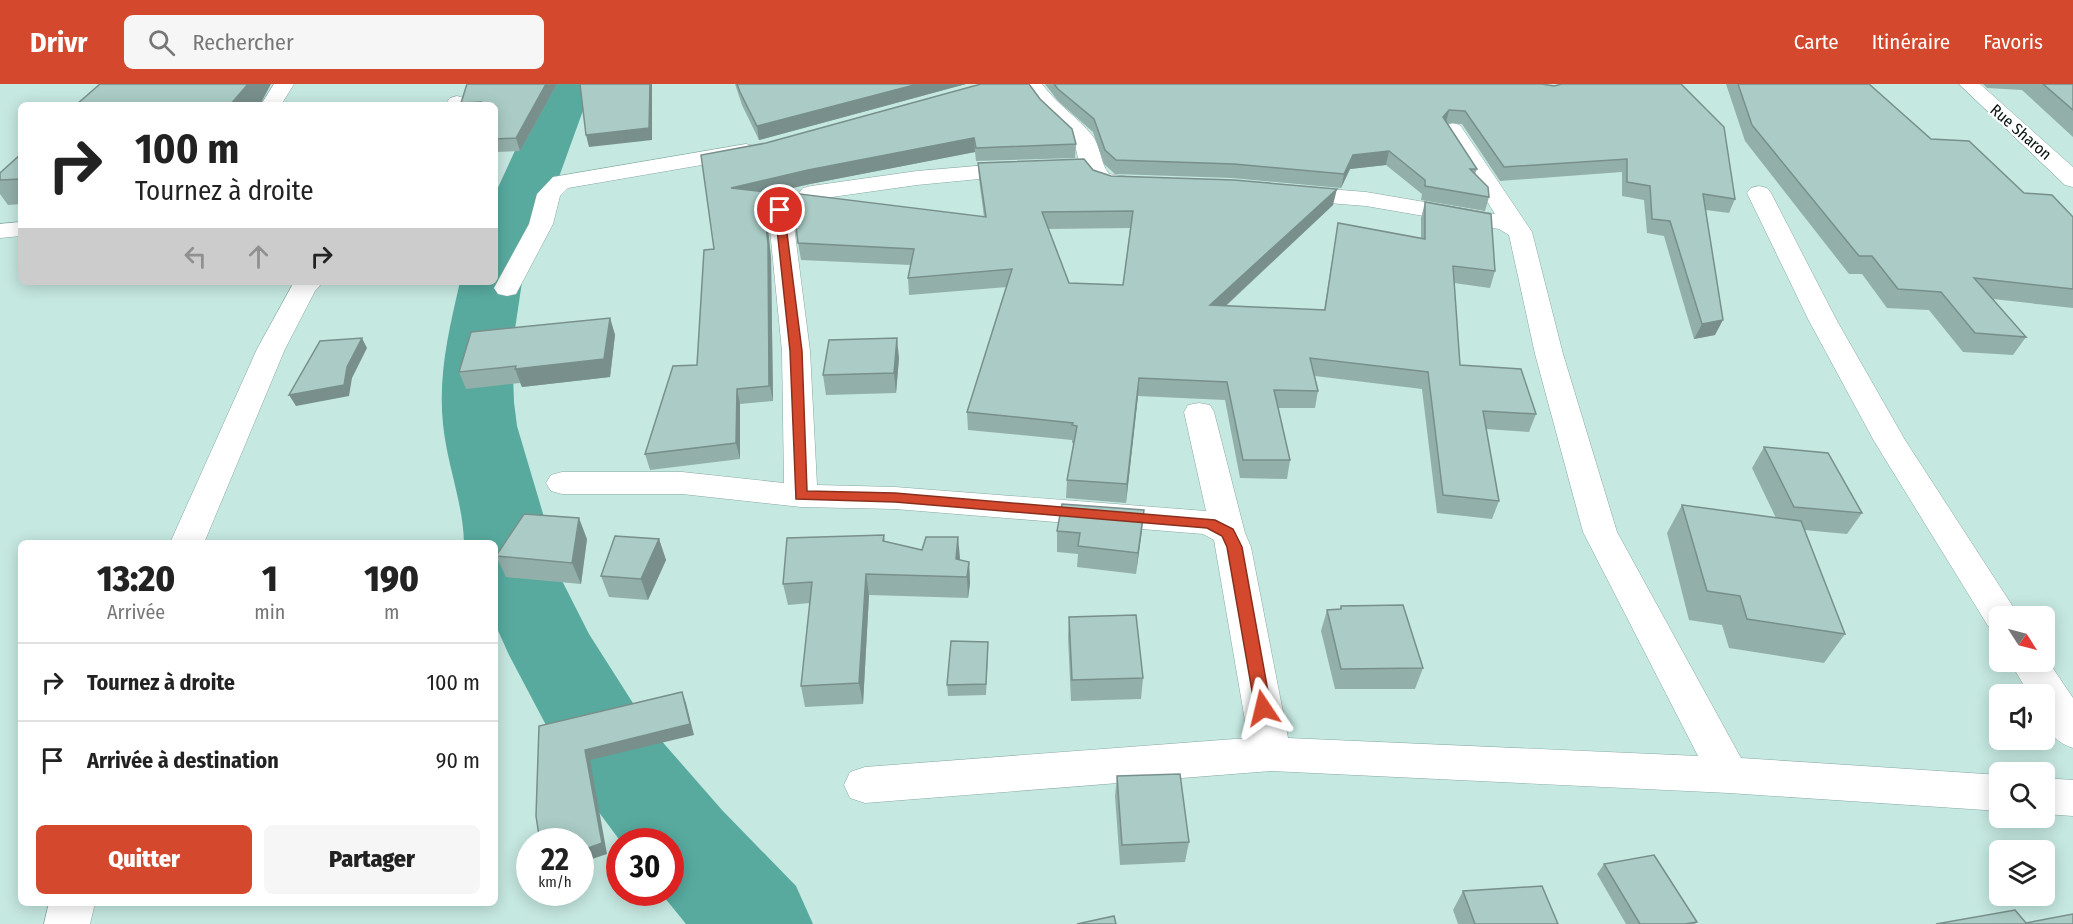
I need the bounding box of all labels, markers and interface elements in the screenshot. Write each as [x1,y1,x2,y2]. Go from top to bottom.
search box [124,15,544,69]
text: Drivr [30,26,88,59]
icon: search [145,26,178,59]
text: Rechercher [193,29,294,56]
text: Carte [1794,29,1839,55]
text: Itinéraire [1872,29,1950,55]
text: Favoris [1983,29,2043,55]
street label: Rue Sharon [1986,100,2056,164]
text: 100 m [135,124,239,174]
icon: right [36,126,114,204]
text: Tournez à droite [135,175,314,207]
pin [754,184,805,235]
icon: arrive [763,193,796,226]
icon: left [179,240,212,273]
icon: ahead [242,240,275,273]
icon: right [305,240,338,273]
text: 13:20 [97,557,175,601]
text: 1 [262,557,278,601]
text: 190 [364,557,419,601]
text: Arrivée [107,600,165,624]
text: min [254,600,285,624]
text: m [384,600,399,624]
north arrow [1989,606,2055,672]
map controls [1989,606,2055,906]
icon: right [36,666,69,699]
text: Tournez à droite [87,669,235,696]
text: 100 m [426,669,480,696]
position arrow [1231,676,1295,740]
button: sound [1989,684,2055,750]
icon: arrive [36,744,69,777]
text: Arrivée à destination [87,747,279,774]
text: 90 m [436,747,480,774]
button: search [1989,762,2055,828]
button: Quitter [36,825,252,894]
button: Partager [264,825,480,894]
speed limit sign: 30 [606,828,684,906]
button: layers [1989,840,2055,906]
text: 22 [541,842,569,878]
text: km/h [538,873,572,891]

